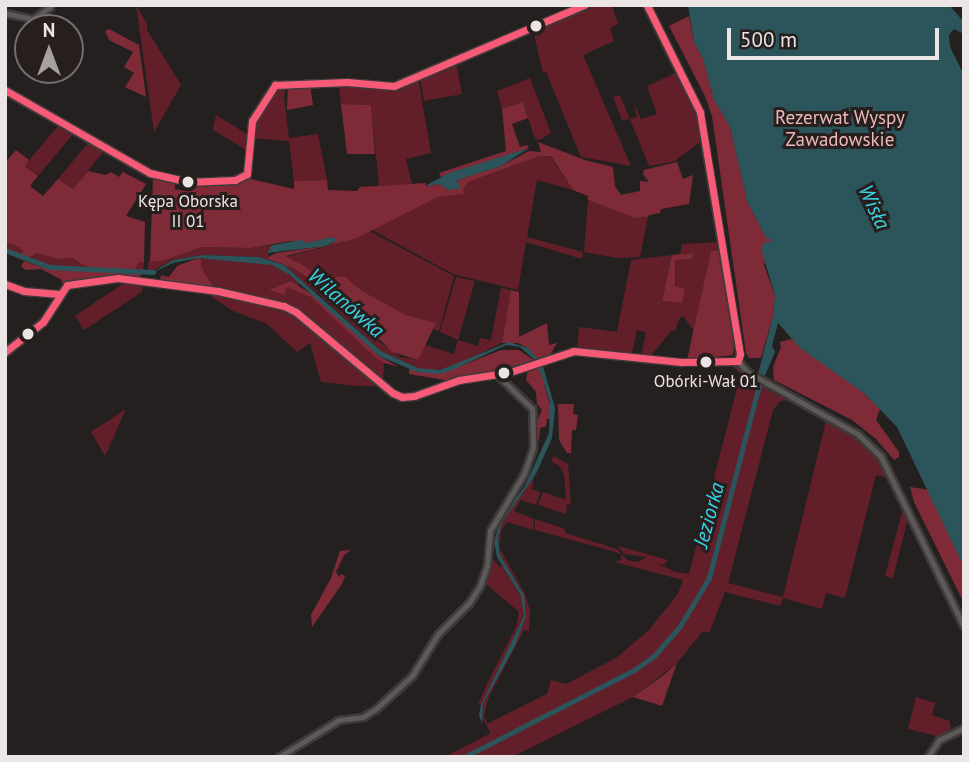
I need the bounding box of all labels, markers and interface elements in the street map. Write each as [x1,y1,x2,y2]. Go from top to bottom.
north arrow [14,14,84,84]
scale bar [731,14,943,58]
text: N [43,18,55,42]
unlabelled marker [529,19,543,33]
text: 500 m [740,26,797,53]
park label: Rezerwat Wyspy Zawadowskie [775,107,905,151]
marker: Kępa Oborska II 01 [181,175,195,189]
water label: Wisła [853,181,895,233]
place label: Kępa Oborska II 01 [138,192,238,232]
water label: Wilanówka [303,263,389,343]
unlabelled marker [21,327,35,341]
marker: Obórki-Wał 01 [699,355,713,369]
unlabelled marker [497,366,511,380]
place label: Obórki-Wał 01 [654,372,758,392]
water label: Jeziorka [688,480,730,550]

